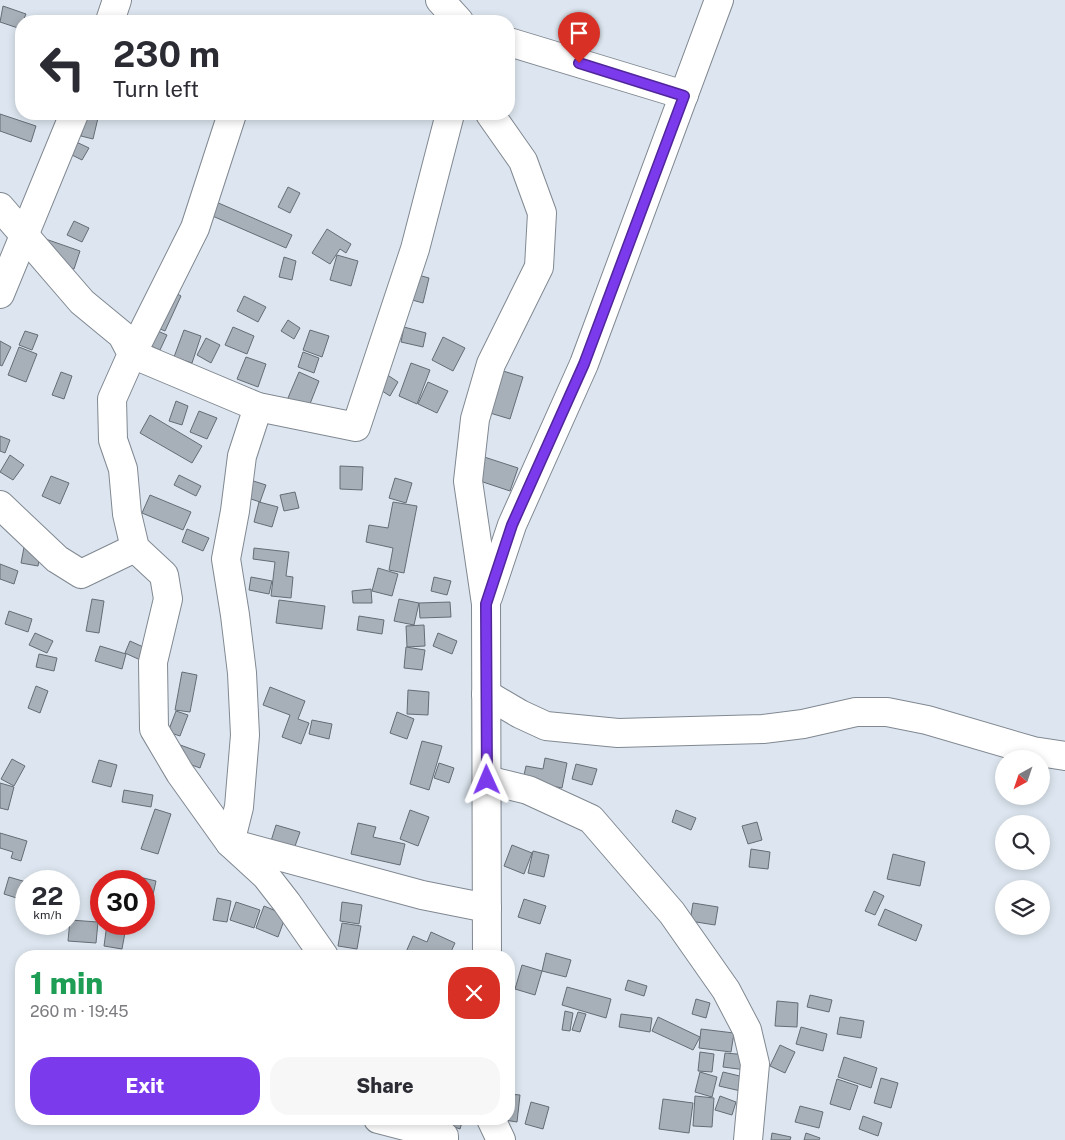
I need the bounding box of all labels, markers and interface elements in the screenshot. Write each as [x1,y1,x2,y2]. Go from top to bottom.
pin [558,12,600,63]
icon: arrive [565,19,593,47]
text: 230 m [113,34,220,75]
icon: left [30,35,95,100]
text: Turn left [113,76,199,102]
north arrow [995,750,1050,805]
map controls [995,750,1050,935]
position arrow [460,753,512,805]
button: search [995,815,1050,870]
speed limit sign: 30 [90,870,155,935]
button: layers [995,880,1050,935]
text: 22 [32,881,63,911]
text: km/h [33,908,62,922]
text: 1 min [30,965,103,1001]
button: close [448,967,500,1019]
text: 260 m · 19:45 [30,1002,128,1021]
button: Exit [30,1057,260,1115]
button: Share [270,1057,500,1115]

